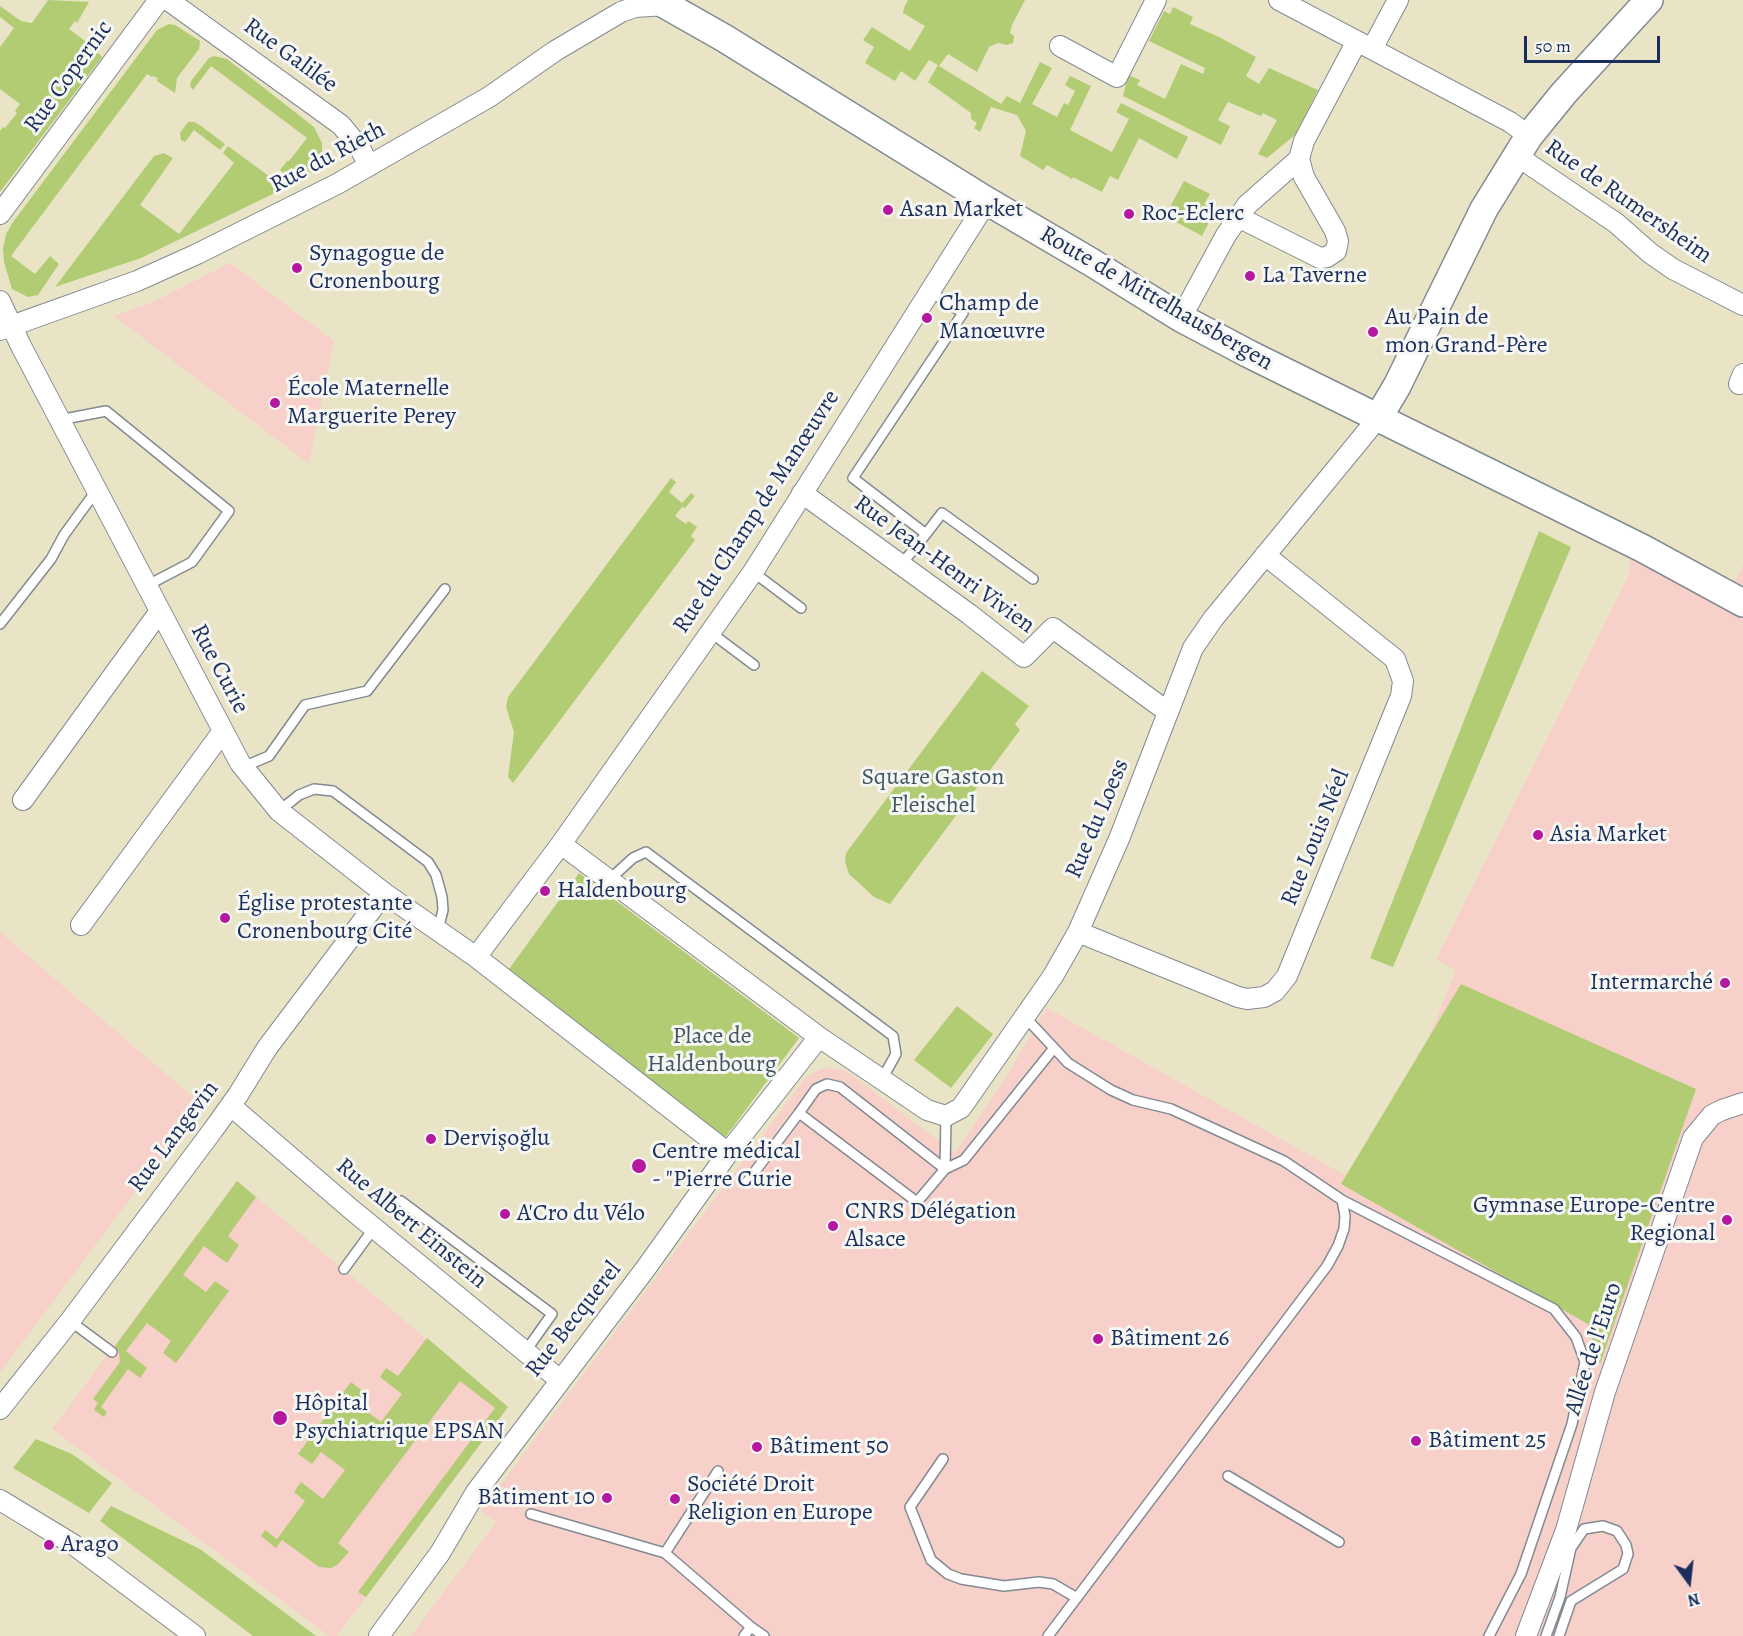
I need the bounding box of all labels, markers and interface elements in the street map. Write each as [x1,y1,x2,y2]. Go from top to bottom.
street label: Rue Galilée [237,12,343,100]
street label: Rue Copernic [19,15,119,139]
scale bar [1527,24,1664,62]
text: 50 m [1535,34,1571,58]
street label: Rue du Rieth [266,116,390,200]
street label: Rue de Rumersheim [1539,134,1717,270]
place label: Asan Market [900,196,1023,224]
place label: Roc-Eclerc [1141,200,1244,228]
marker: Asan Market [881,203,895,217]
marker: Roc-Eclerc [1122,207,1136,221]
street label: Route de Mittelhausbergen [1034,220,1278,378]
place label: Synagogue de Cronenbourg [309,240,444,296]
marker: Synagogue de Cronenbourg [290,261,304,275]
place label: La Taverne [1262,262,1367,290]
marker: La Taverne [1243,269,1257,283]
place label: Champ de Manœuvre [939,290,1045,346]
place label: Au Pain de mon Grand-Père [1385,304,1548,360]
marker: Champ de Manœuvre [920,311,934,325]
marker: Au Pain de mon Grand-Père [1366,325,1380,339]
place label: École Maternelle Marguerite Perey [287,375,456,431]
street label: Rue du Champ de Manœuvre [668,385,846,639]
marker: École Maternelle Marguerite Perey [268,396,282,410]
street label: Rue Jean-Henri Vivien [848,490,1040,640]
street label: Rue Curie [183,619,255,719]
street label: Rue du Loess [1060,755,1136,883]
park label: Square Gaston Fleischel [862,764,1004,820]
street label: Rue Louis Néel [1276,765,1356,911]
place label: Asia Market [1550,821,1667,849]
marker: Asia Market [1531,828,1545,842]
place label: Haldenbourg [557,877,687,905]
marker: Haldenbourg [538,884,552,898]
place label: Église protestante Cronenbourg Cité [237,890,413,946]
marker: Église protestante Cronenbourg Cité [218,911,232,925]
place label: Intermarché [1590,969,1713,997]
marker: Intermarché [1718,976,1732,990]
park label: Place de Haldenbourg [647,1023,777,1079]
street label: Rue Langevin [123,1075,225,1199]
place label: Dervişoğlu [443,1125,550,1153]
marker: Dervişoğlu [424,1132,438,1146]
place label: Centre médical - "Pierre Curie [652,1138,800,1194]
street label: Rue Albert Einstein [330,1152,492,1296]
marker: Centre médical - "Pierre Curie [630,1157,648,1175]
place label: Gymnase Europe-Centre Regional [1473,1192,1715,1248]
place label: CNRS Délégation Alsace [845,1198,1016,1254]
place label: A'Cro du Vélo [517,1200,645,1228]
marker: A'Cro du Vélo [498,1207,512,1221]
marker: Gymnase Europe-Centre Regional [1720,1213,1734,1227]
marker: CNRS Délégation Alsace [826,1219,840,1233]
street label: Rue Becquerel [520,1256,628,1384]
street label: Allée de l'Euro [1559,1279,1629,1419]
place label: Bâtiment 26 [1110,1325,1229,1353]
marker: Bâtiment 26 [1091,1332,1105,1346]
place label: Hôpital Psychiatrique EPSAN [294,1390,504,1446]
marker: Hôpital Psychiatrique EPSAN [271,1409,289,1427]
place label: Bâtiment 25 [1428,1427,1546,1455]
place label: Bâtiment 50 [769,1433,889,1461]
marker: Bâtiment 25 [1409,1434,1423,1448]
marker: Bâtiment 50 [750,1440,764,1454]
place label: Société Droit Religion en Europe [687,1471,873,1527]
place label: Bâtiment 10 [477,1484,595,1512]
marker: Bâtiment 10 [600,1491,614,1505]
marker: Société Droit Religion en Europe [668,1492,682,1506]
place label: Arago [61,1531,119,1559]
marker: Arago [42,1538,56,1552]
north arrow [1659,1552,1719,1612]
text: N [1685,1587,1702,1612]

